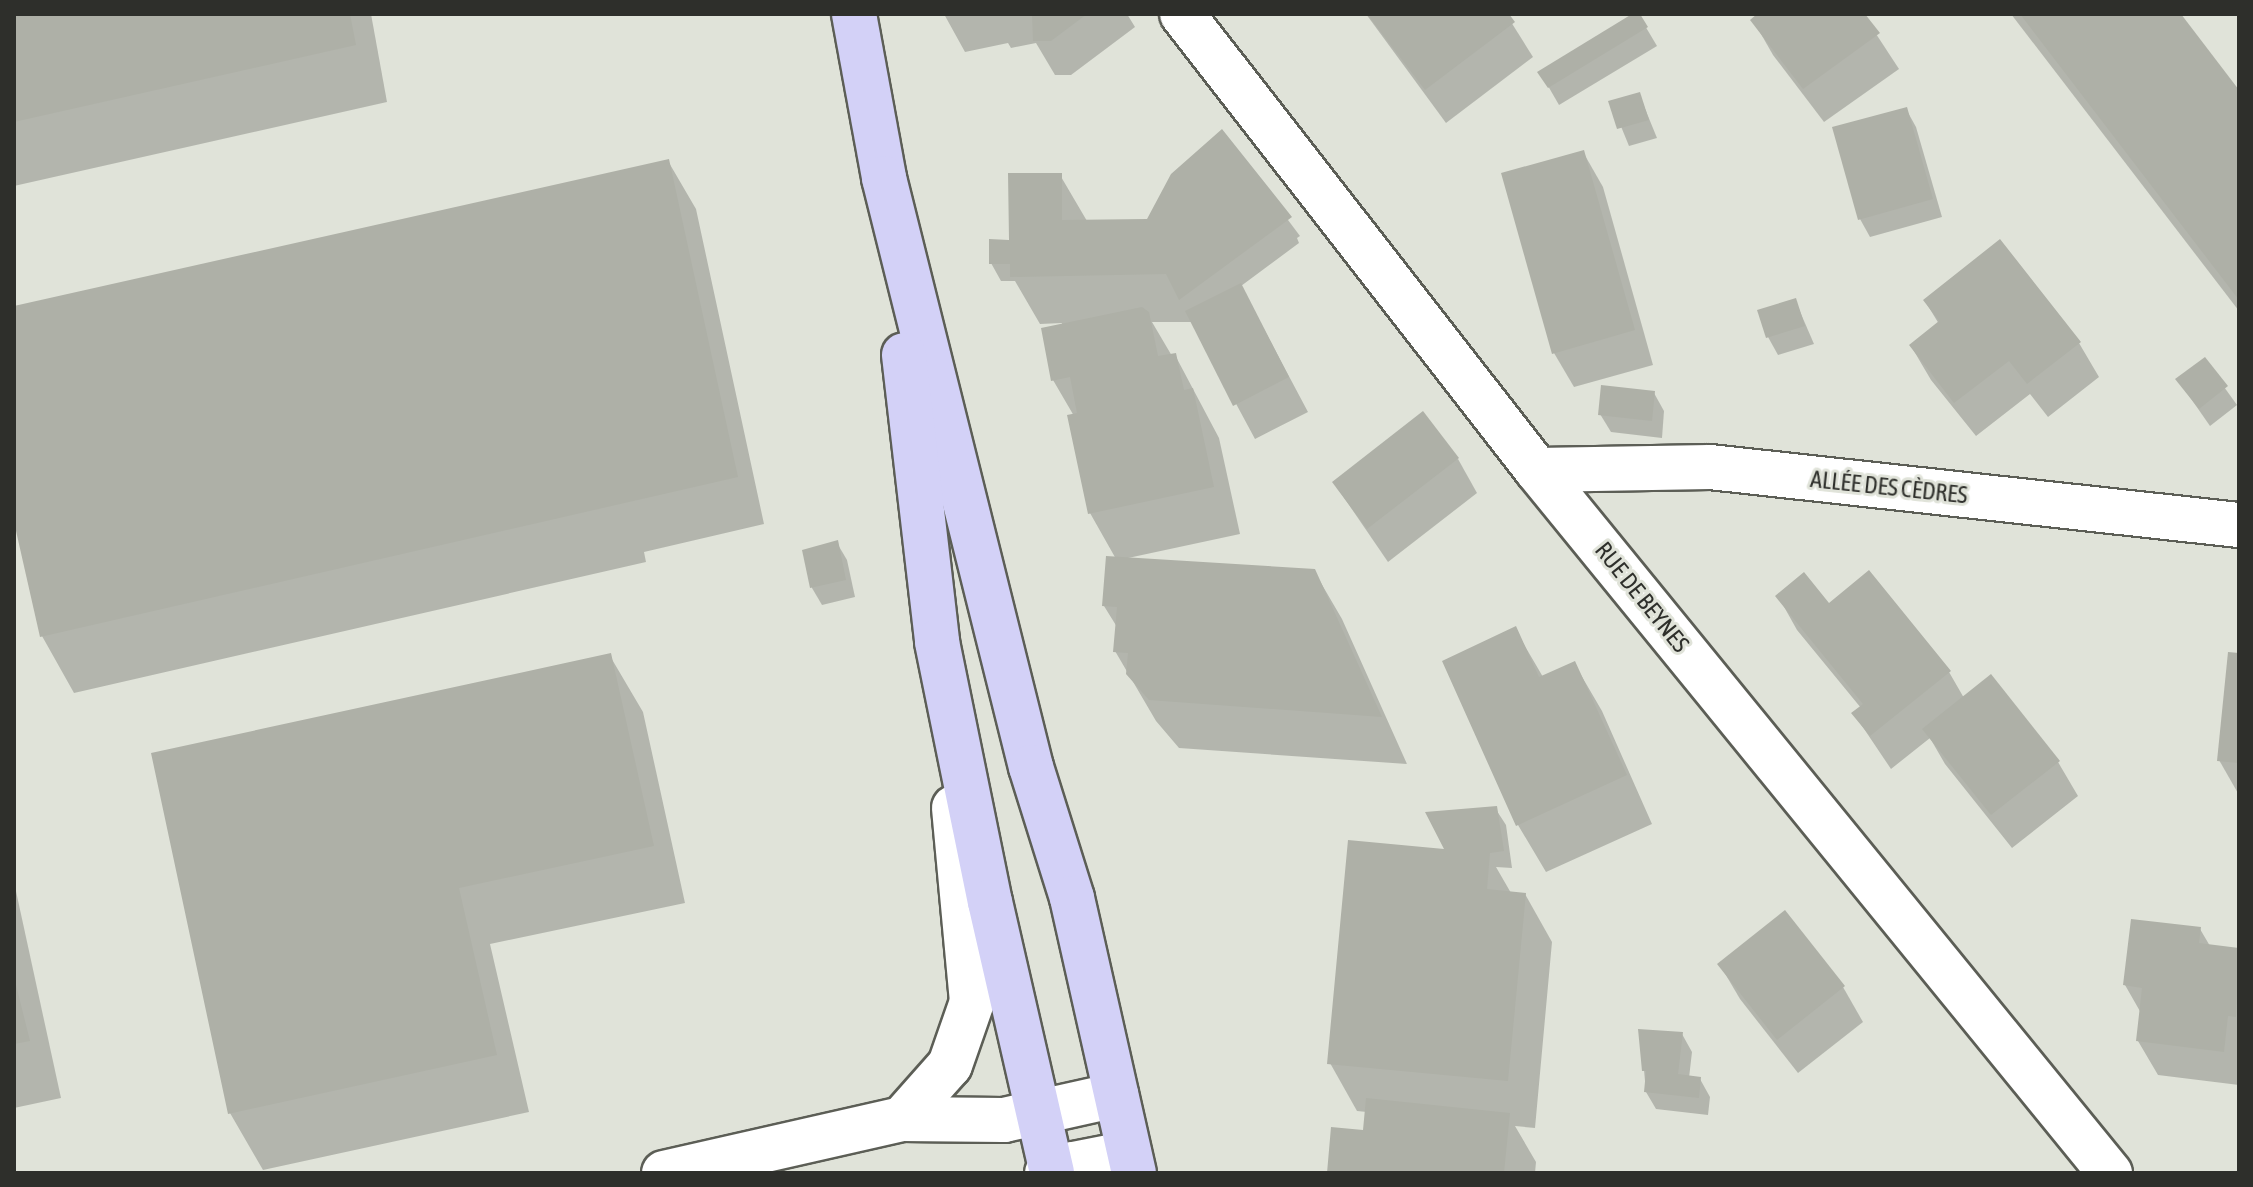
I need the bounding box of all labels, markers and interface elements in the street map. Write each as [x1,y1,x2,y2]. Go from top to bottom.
street label: ALLÉE DES CÈDRES [1809,464,1969,510]
street label: RUE DE BEYNES [1589,536,1695,658]

